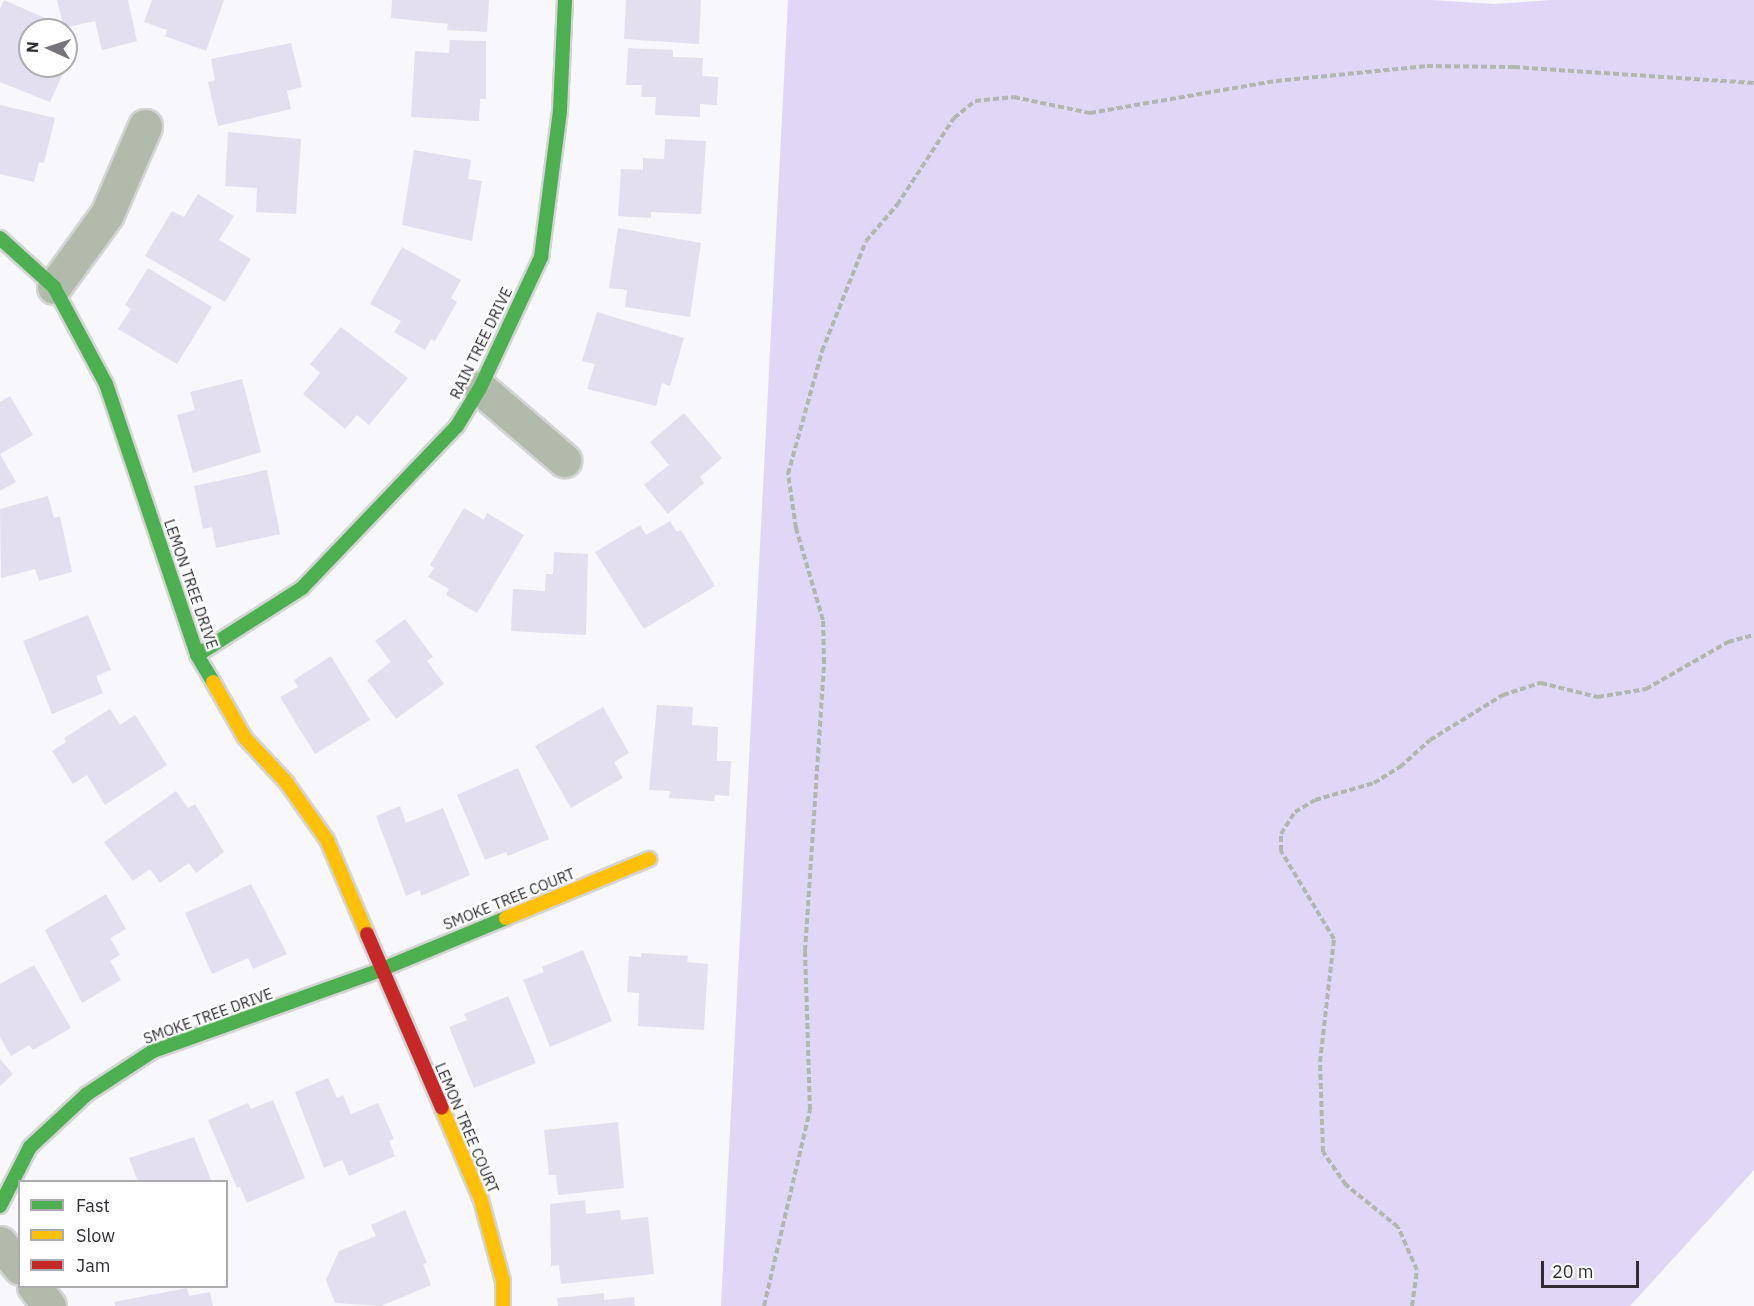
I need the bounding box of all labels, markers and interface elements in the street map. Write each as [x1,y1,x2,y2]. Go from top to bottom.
north arrow [18,18,78,78]
text: N [22,41,42,53]
street label: RAIN TREE DRIVE [446,284,516,402]
street label: LEMON TREE DRIVE [160,517,222,651]
street label: SMOKE TREE COURT [441,864,577,934]
street label: SMOKE TREE DRIVE [141,984,275,1048]
street label: LEMON TREE COURT [431,1060,503,1196]
legend [18,1180,228,1288]
text: Fast [76,1194,110,1217]
text: Slow [76,1224,115,1247]
scale bar [1544,1249,1642,1287]
text: Jam [76,1254,111,1277]
text: 20 m [1552,1260,1594,1283]

